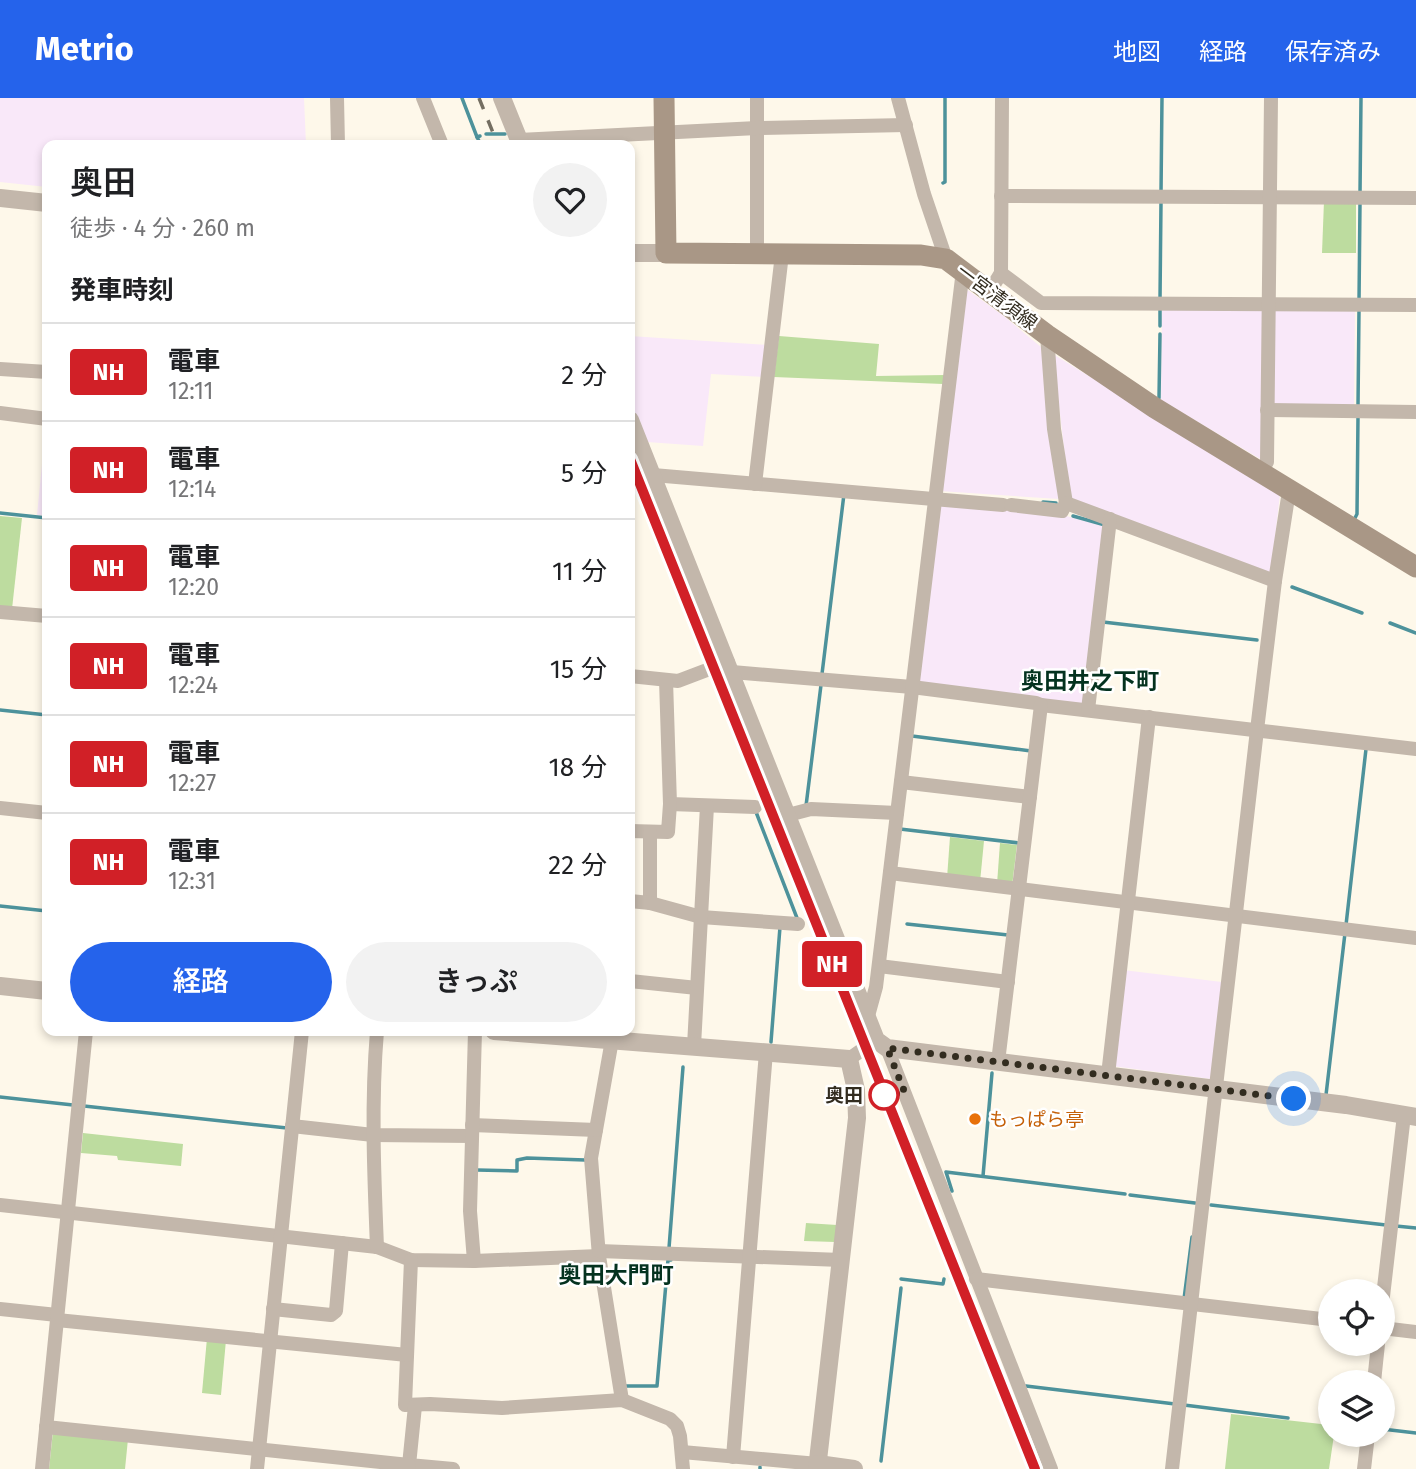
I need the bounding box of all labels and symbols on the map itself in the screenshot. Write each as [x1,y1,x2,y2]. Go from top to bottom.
street label: 一宮清須線 [952,259,1042,335]
district label: 奥田井之下町 [1021,667,1159,695]
line badge: NH [800,941,864,987]
marker: 奥田 [869,1080,899,1110]
your location [1276,1081,1311,1116]
place label: 奥田 [825,1084,863,1107]
place label: もっぱら亭 [989,1108,1084,1131]
marker: もっぱら亭 [967,1111,983,1127]
district label: 奥田大門町 [559,1261,674,1289]

